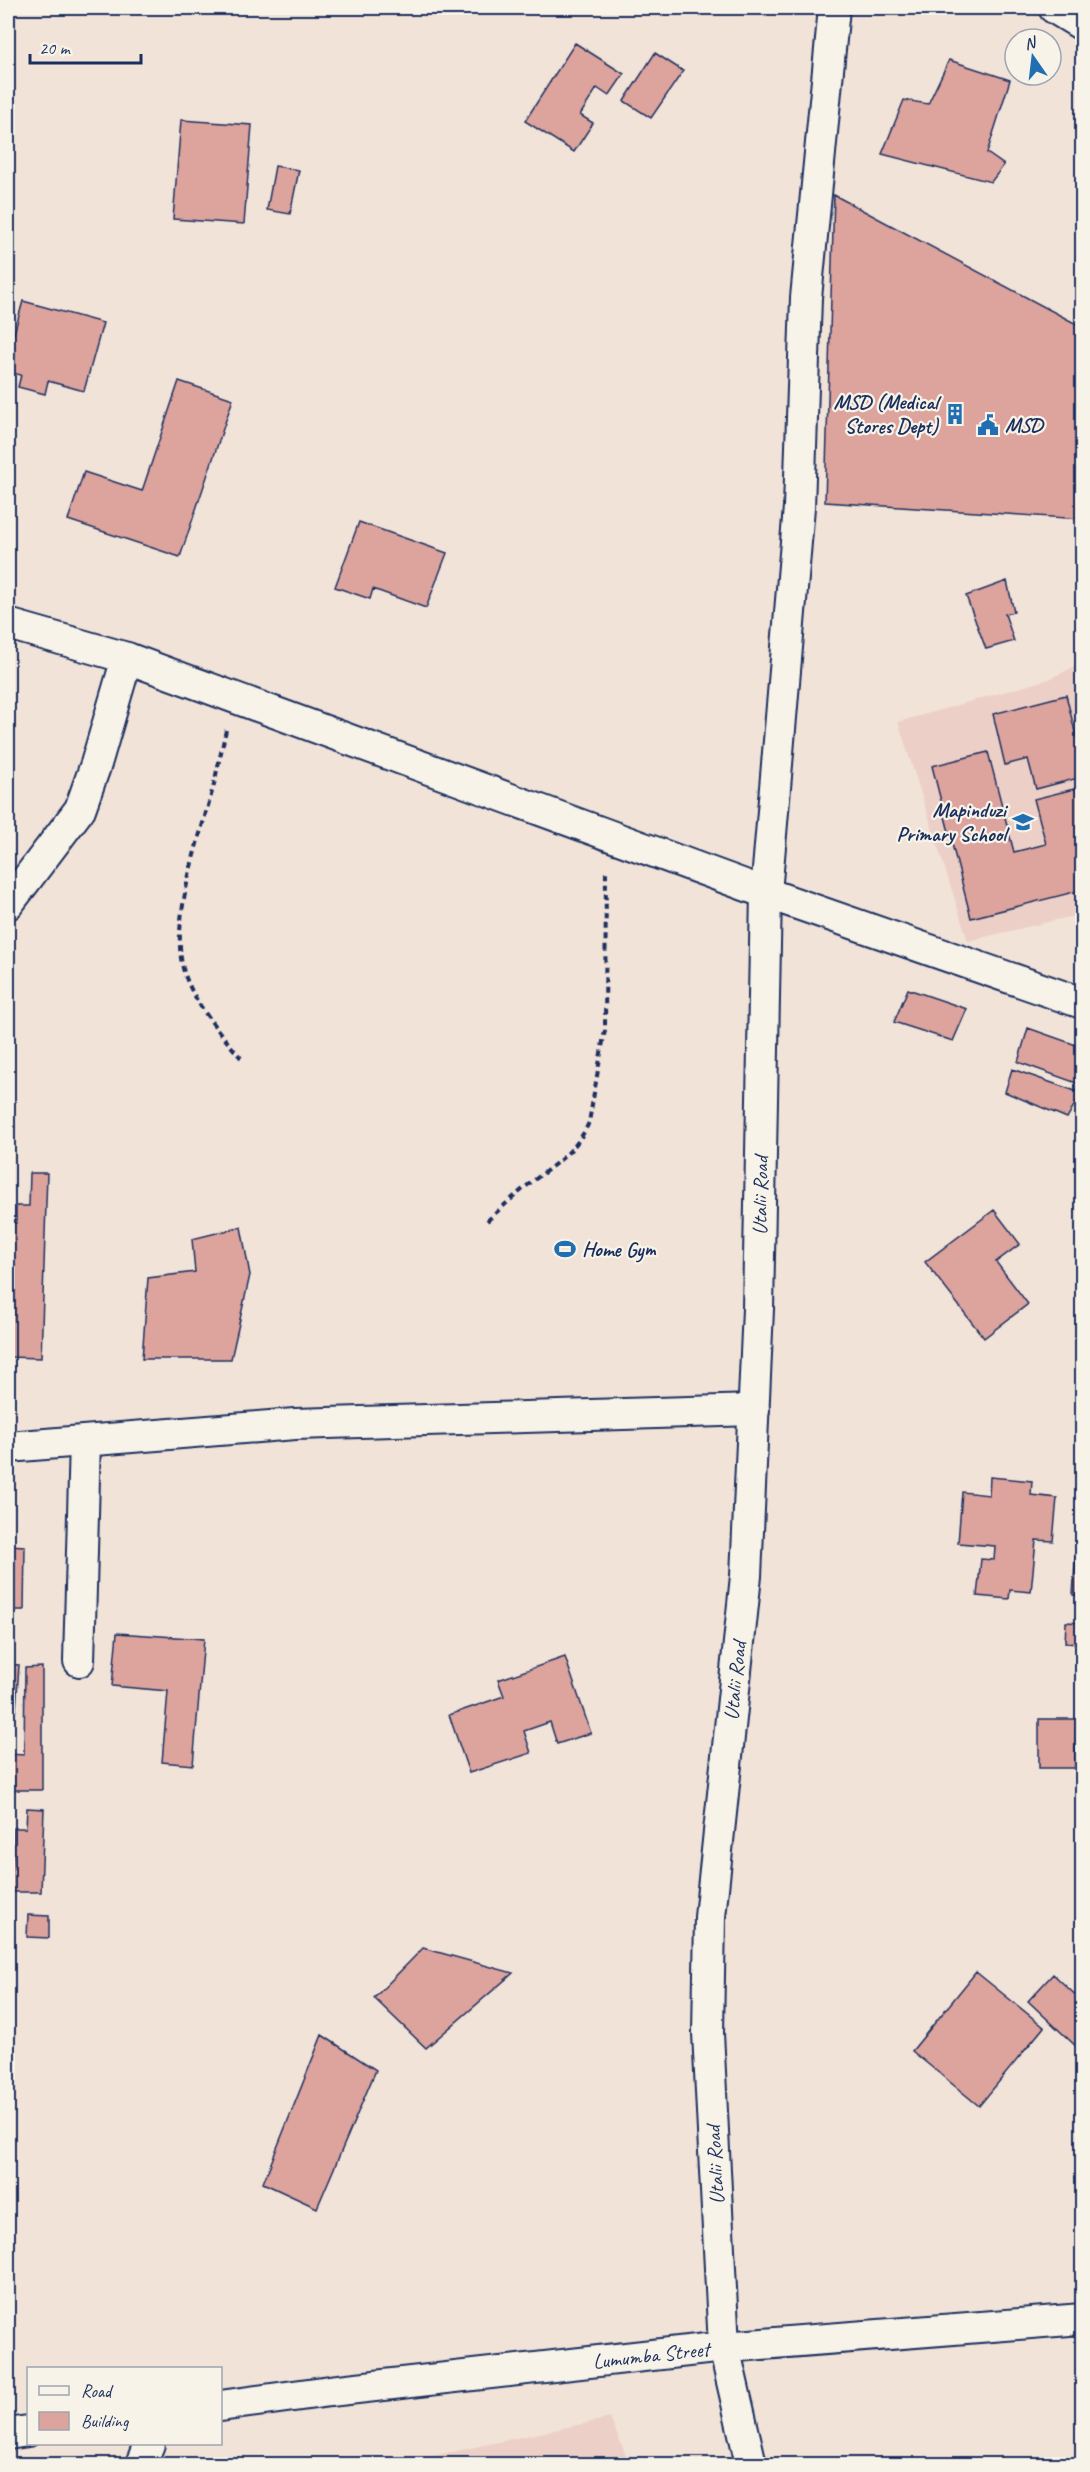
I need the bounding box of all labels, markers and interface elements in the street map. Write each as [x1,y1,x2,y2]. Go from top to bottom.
scale bar [30,27,141,65]
north arrow [1003,27,1063,87]
text: N [1022,32,1040,54]
text: 20 m [39,37,72,59]
place label: MSD (Medical Stores Dept) [833,389,942,439]
building icon: MSD (Medical Stores Dept) [943,402,967,426]
place label: MSD [1005,412,1045,438]
public building icon: MSD [976,413,1000,437]
place label: Mapinduzi Primary School [897,797,1010,847]
school or university icon: Mapinduzi Primary School [1011,810,1035,834]
street label: Utalii Road [746,1152,774,1235]
place label: Home Gym [582,1236,657,1263]
sports icon: Home Gym [553,1237,577,1261]
street label: Utalii Road [718,1636,752,1721]
street label: Utalii Road [700,2121,730,2205]
street label: Lumumba Street [591,2335,714,2375]
legend [27,2367,222,2445]
text: Road [81,2380,114,2402]
text: Building [81,2410,130,2432]

